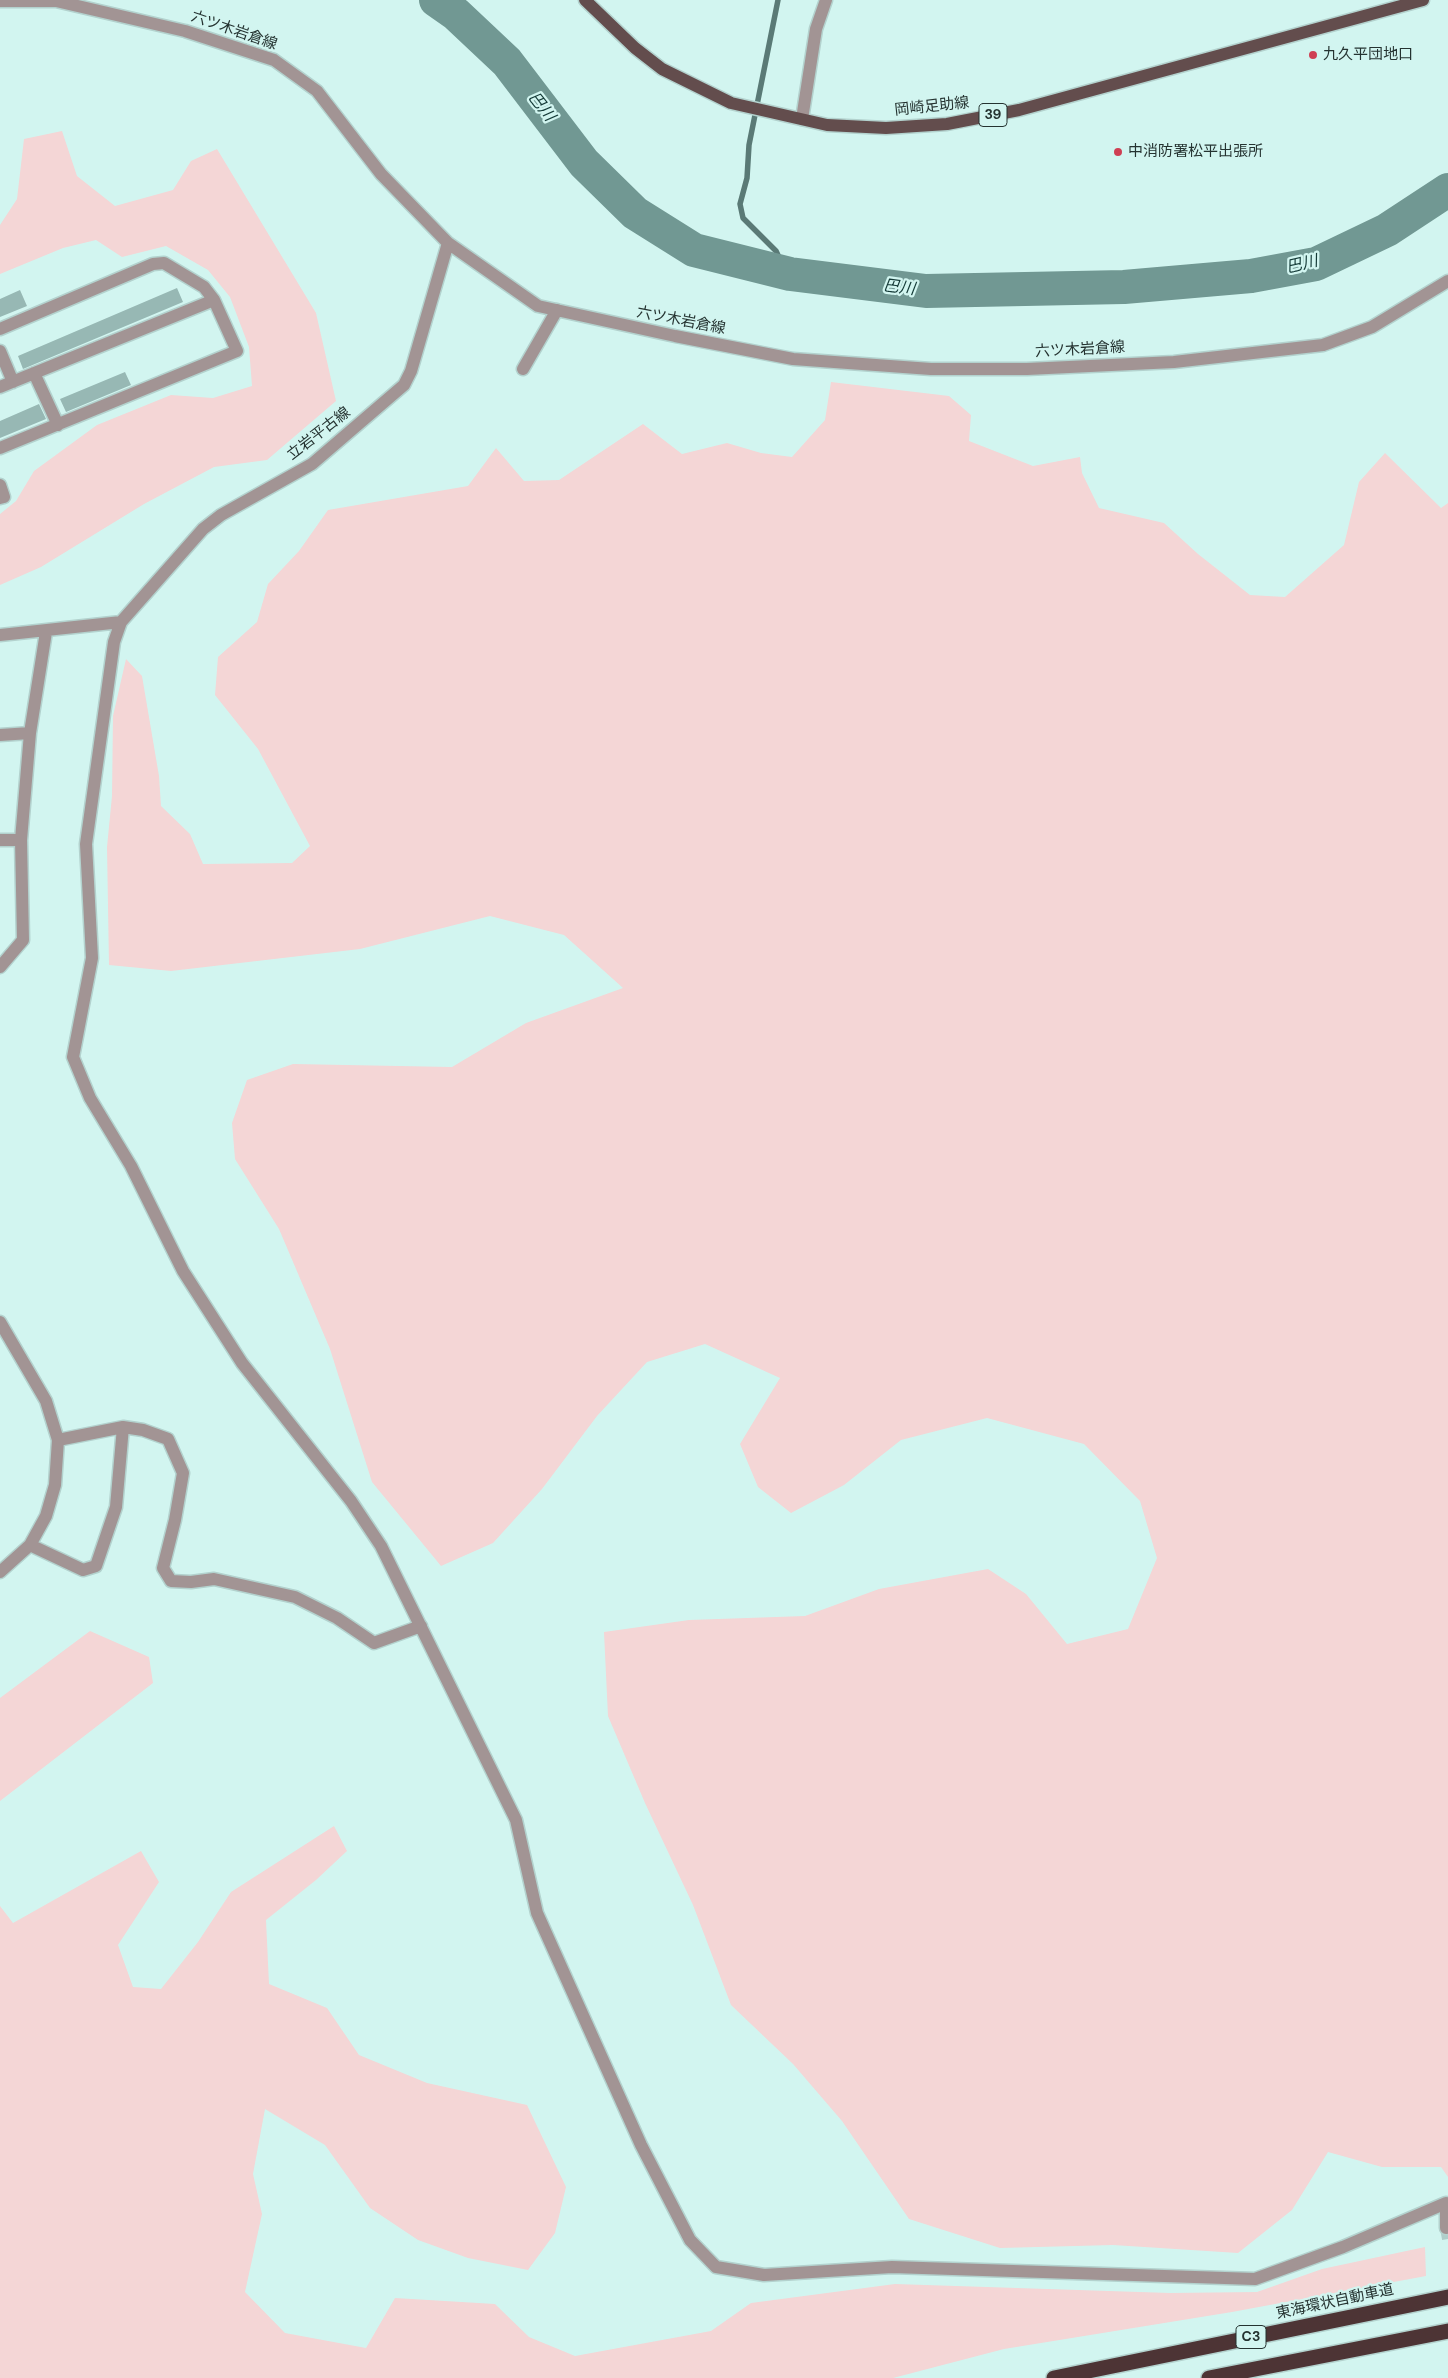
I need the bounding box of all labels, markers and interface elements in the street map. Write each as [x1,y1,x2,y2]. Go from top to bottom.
street label: 六ツ木岩倉線 [189,8,279,54]
place label: 九久平団地口 [1323,46,1413,64]
marker: 九久平団地口 [1307,49,1319,61]
water label: 巴川 [524,88,558,126]
street label: 岡崎足助線 [894,94,970,120]
road number: 39 [979,104,1007,126]
place label: 中消防署松平出張所 [1128,143,1263,161]
marker: 中消防署松平出張所 [1112,146,1124,158]
water label: 巴川 [1284,252,1320,278]
water label: 巴川 [882,277,916,299]
street label: 六ツ木岩倉線 [635,304,727,338]
street label: 六ツ木岩倉線 [1035,339,1125,361]
street label: 立岩平古線 [284,404,354,464]
street label: 東海環状自動車道 [1274,2281,1396,2323]
road number: C3 [1236,2326,1266,2348]

